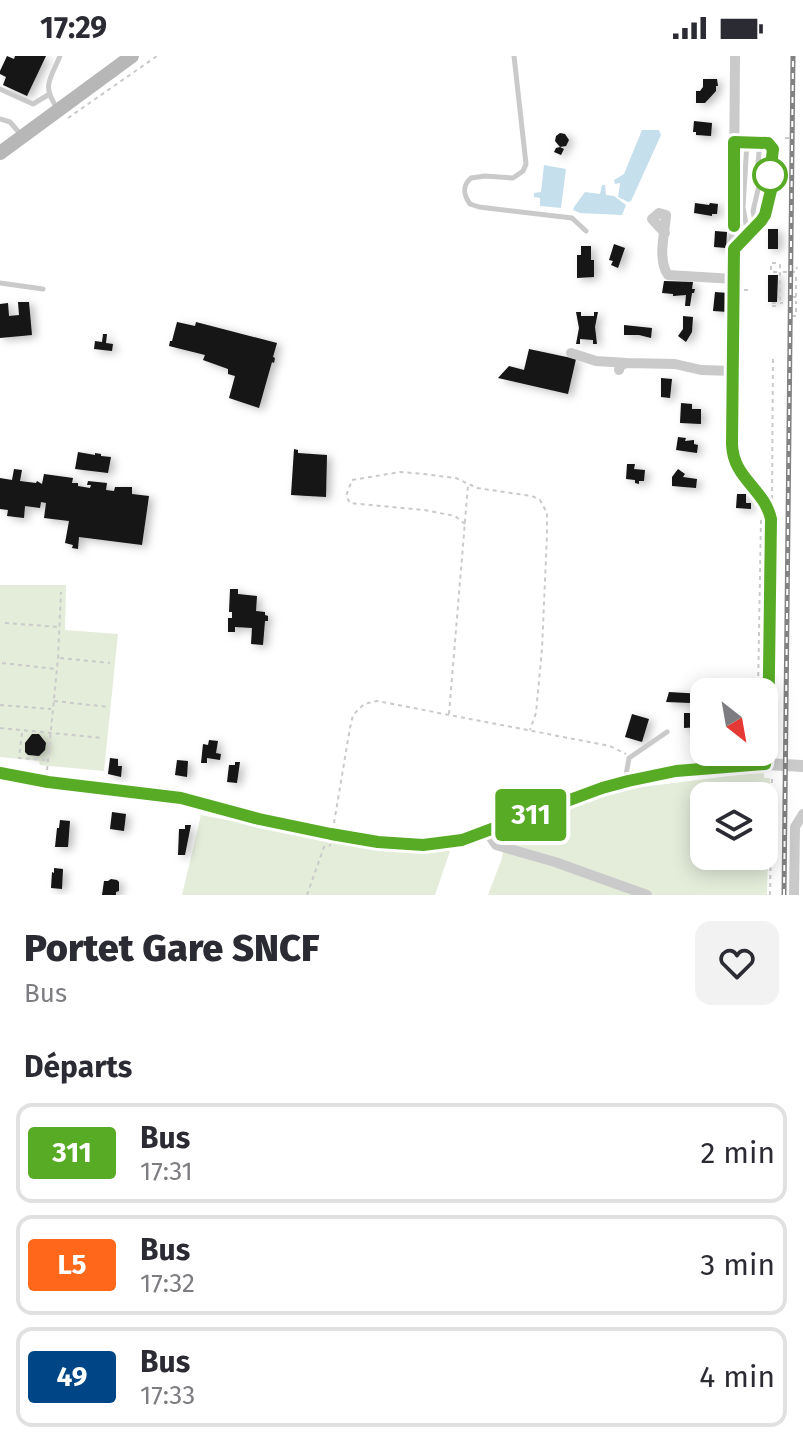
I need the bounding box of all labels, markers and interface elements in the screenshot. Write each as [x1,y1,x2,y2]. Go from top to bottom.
text: 17:29 [40,10,107,46]
unlabelled marker [753,158,787,192]
north arrow [690,678,778,766]
map controls [690,678,778,870]
button: layers [690,782,778,870]
line badge: 311 [485,789,577,841]
text: 311 [511,798,551,831]
button: heart [695,921,779,1005]
text: Portet Gare SNCF [24,925,319,971]
text: Bus [24,978,67,1009]
text: Départs [24,1049,132,1085]
text: Bus [140,1120,190,1156]
text: 2 min [700,1135,775,1171]
text: 311 [52,1136,92,1169]
text: 17:31 [140,1156,193,1187]
text: Bus [140,1232,190,1268]
text: 3 min [700,1247,775,1283]
text: L5 [57,1248,87,1281]
text: 17:32 [140,1268,195,1299]
text: Bus [140,1344,190,1380]
text: 4 min [699,1359,775,1395]
text: 49 [57,1360,87,1393]
text: 17:33 [140,1380,195,1411]

